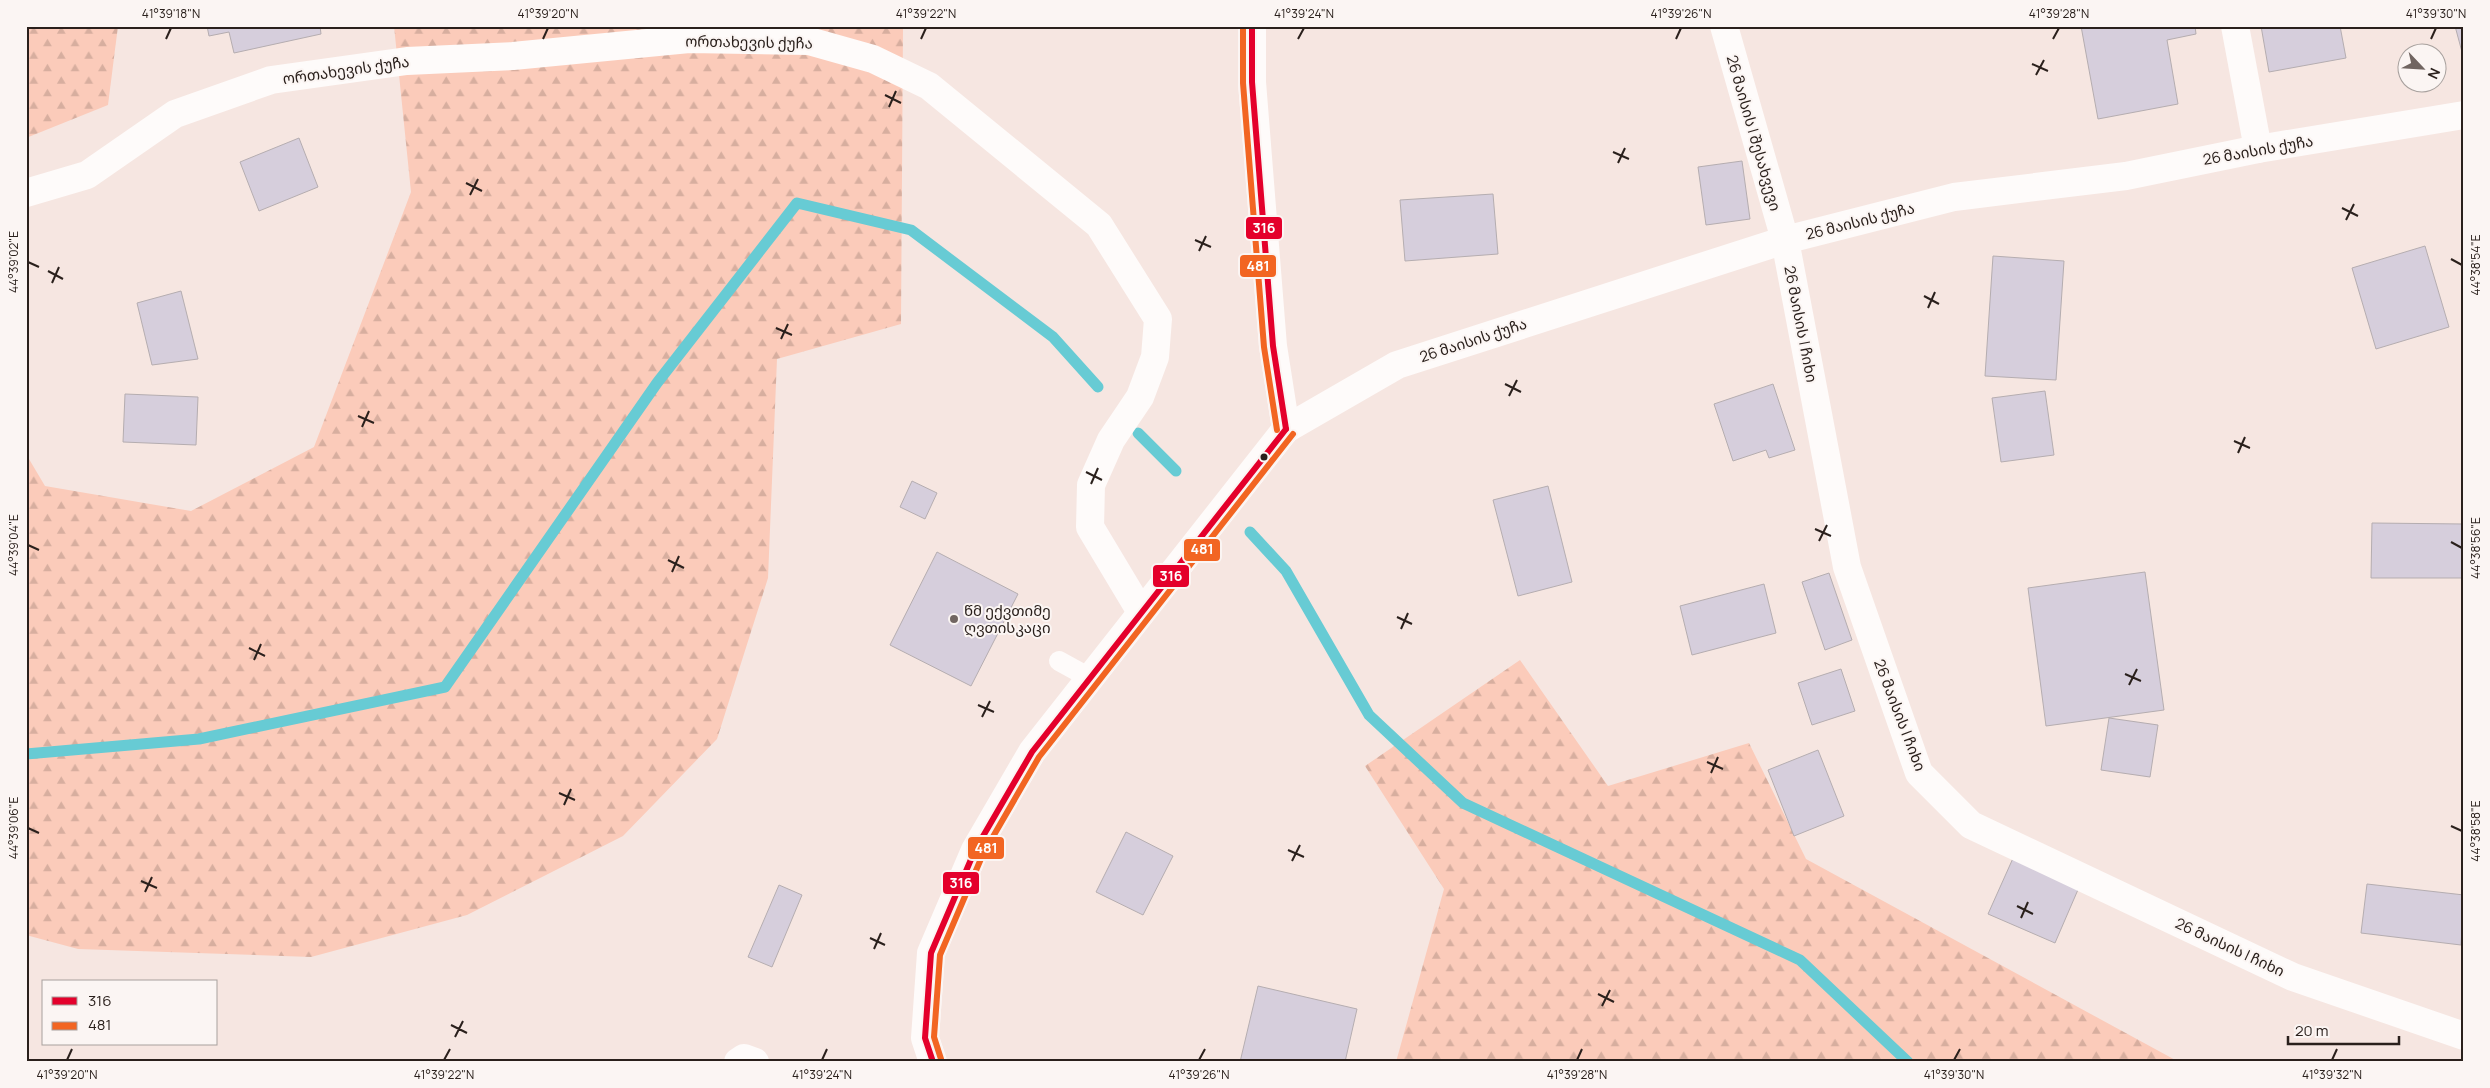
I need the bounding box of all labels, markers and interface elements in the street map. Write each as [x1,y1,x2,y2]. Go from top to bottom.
text: 41°39'18"N [142,5,200,22]
text: 41°39'20"N [518,5,578,22]
text: 41°39'22"N [896,5,956,22]
text: 41°39'24"N [1274,5,1334,22]
text: 41°39'26"N [1650,5,1712,22]
text: 41°39'28"N [2029,5,2089,22]
text: 41°39'30"N [2406,5,2466,22]
street label: ორთახევის ქუჩა [685,30,813,54]
north arrow [2398,42,2448,92]
street label: ორთახევის ქუჩა [281,51,411,89]
street label: 26 მაისის I შესახვევი [1722,53,1786,213]
text: N [2423,65,2445,82]
street label: 26 მაისის ქუჩა [2201,130,2315,170]
street label: 26 მაისის ქუჩა [1803,197,1917,245]
line badge: 316 [1245,216,1283,240]
text: 316 [1253,218,1275,237]
text: 44°39'02"E [5,231,22,293]
text: 44°38'54"E [2467,234,2484,296]
line badge: 481 [1239,254,1277,278]
text: 481 [1246,256,1270,275]
street label: 26 მაისის I ჩიხი [1779,264,1823,384]
street label: 26 მაისის ქუჩა [1417,313,1529,367]
unlabelled marker [1259,452,1269,462]
text: 44°39'04"E [5,514,22,576]
text: 44°38'56"E [2467,517,2484,579]
line badge: 481 [1183,538,1221,562]
text: 481 [1190,539,1214,558]
line badge: 316 [1152,564,1190,588]
text: 316 [1160,566,1182,585]
place label: წმ ექვთიმე ღვთისკაცი [964,600,1051,638]
marker: წმ ექვთიმე ღვთისკაცი [948,613,960,625]
street label: 26 მაისის I ჩიხი [1869,656,1931,774]
text: 44°39'06"E [5,797,22,859]
text: 44°38'58"E [2467,800,2484,862]
line badge: 481 [967,836,1005,860]
text: 481 [974,838,998,857]
line badge: 316 [942,871,980,895]
text: 316 [950,873,972,892]
street label: 26 მაისის I ჩიხი [2172,912,2288,982]
legend [42,980,218,1046]
text: 316 [88,990,111,1011]
scale bar [2288,1013,2399,1045]
text: 481 [88,1014,111,1035]
text: 20 m [2295,1020,2328,1041]
text: 41°39'20"N [37,1066,97,1083]
text: 41°39'22"N [414,1066,474,1083]
text: 41°39'24"N [792,1066,852,1083]
text: 41°39'26"N [1168,1066,1230,1083]
text: 41°39'28"N [1547,1066,1607,1083]
text: 41°39'30"N [1924,1066,1984,1083]
text: 41°39'32"N [2302,1066,2362,1083]

